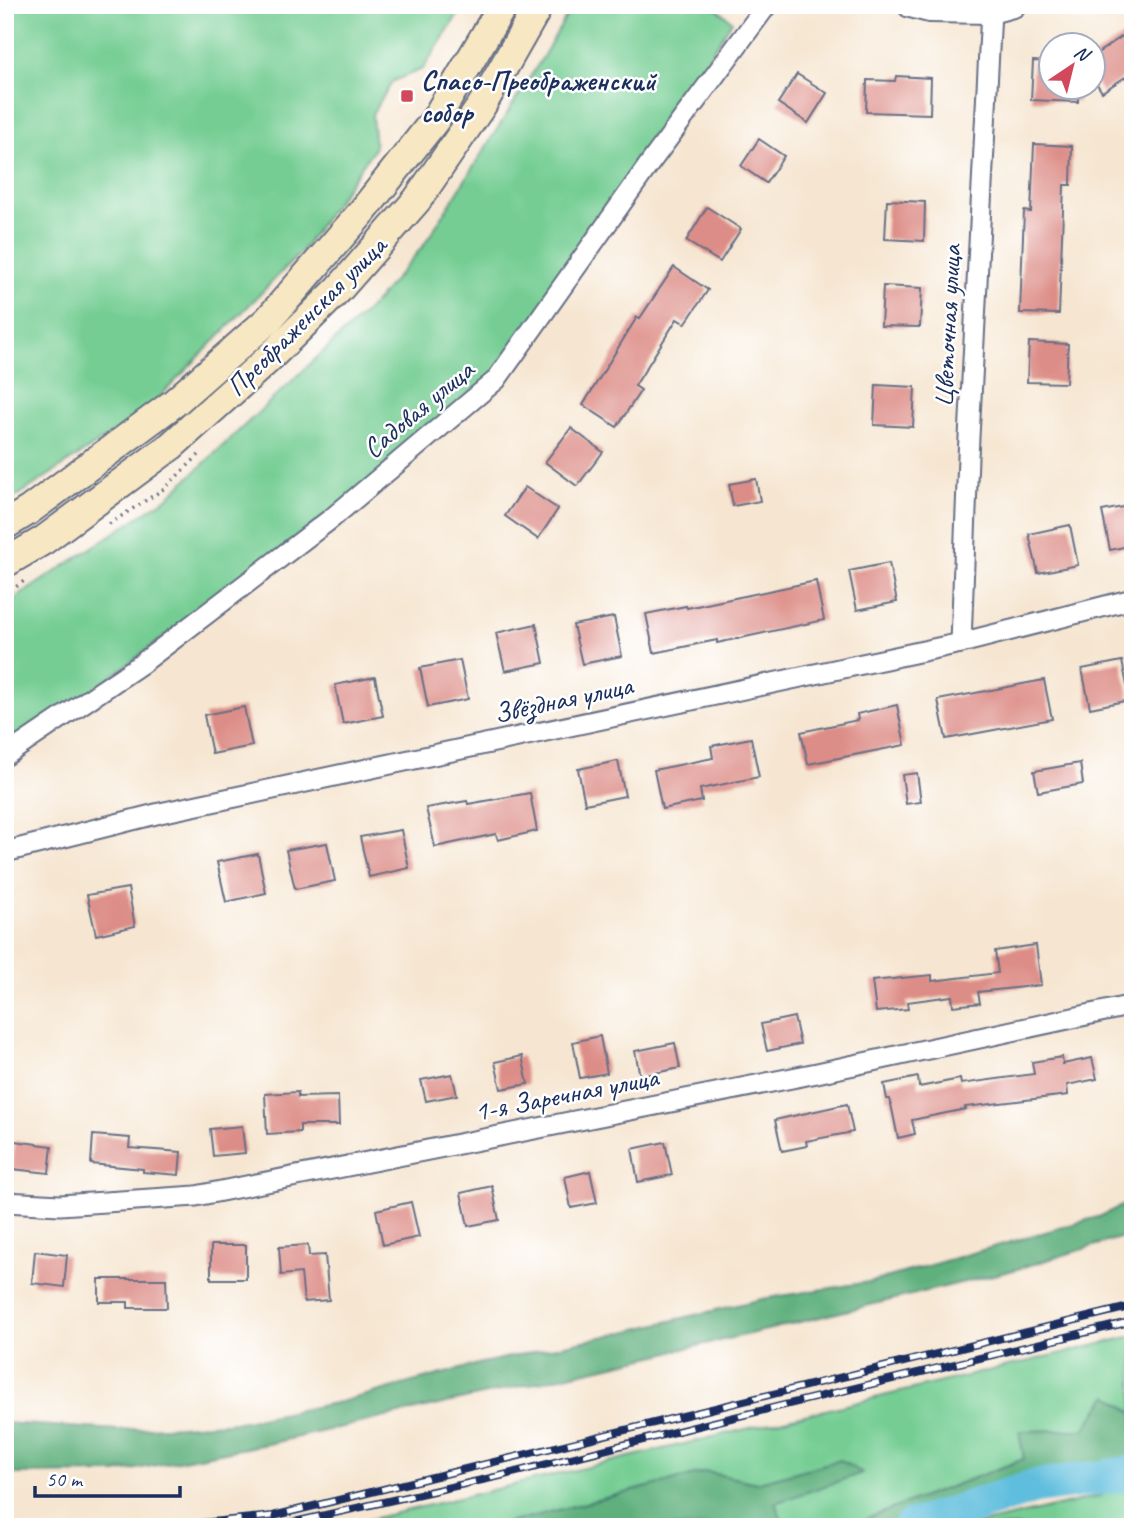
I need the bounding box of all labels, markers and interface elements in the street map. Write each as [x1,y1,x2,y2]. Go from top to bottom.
north arrow [1036,32,1106,102]
text: N [1069,40,1096,68]
place label: Спасо-Преображенский собор [421,63,658,130]
marker: Спасо-Преображенский собор [399,88,415,104]
street label: Преображенская улица [218,227,395,404]
street label: Цветочная улица [925,242,969,408]
street label: Садовая улица [355,351,482,466]
street label: Звёздная улица [491,667,637,732]
street label: 1-я Заречная улица [471,1059,662,1129]
scale bar [35,1455,180,1499]
text: 50 m [46,1466,84,1492]

